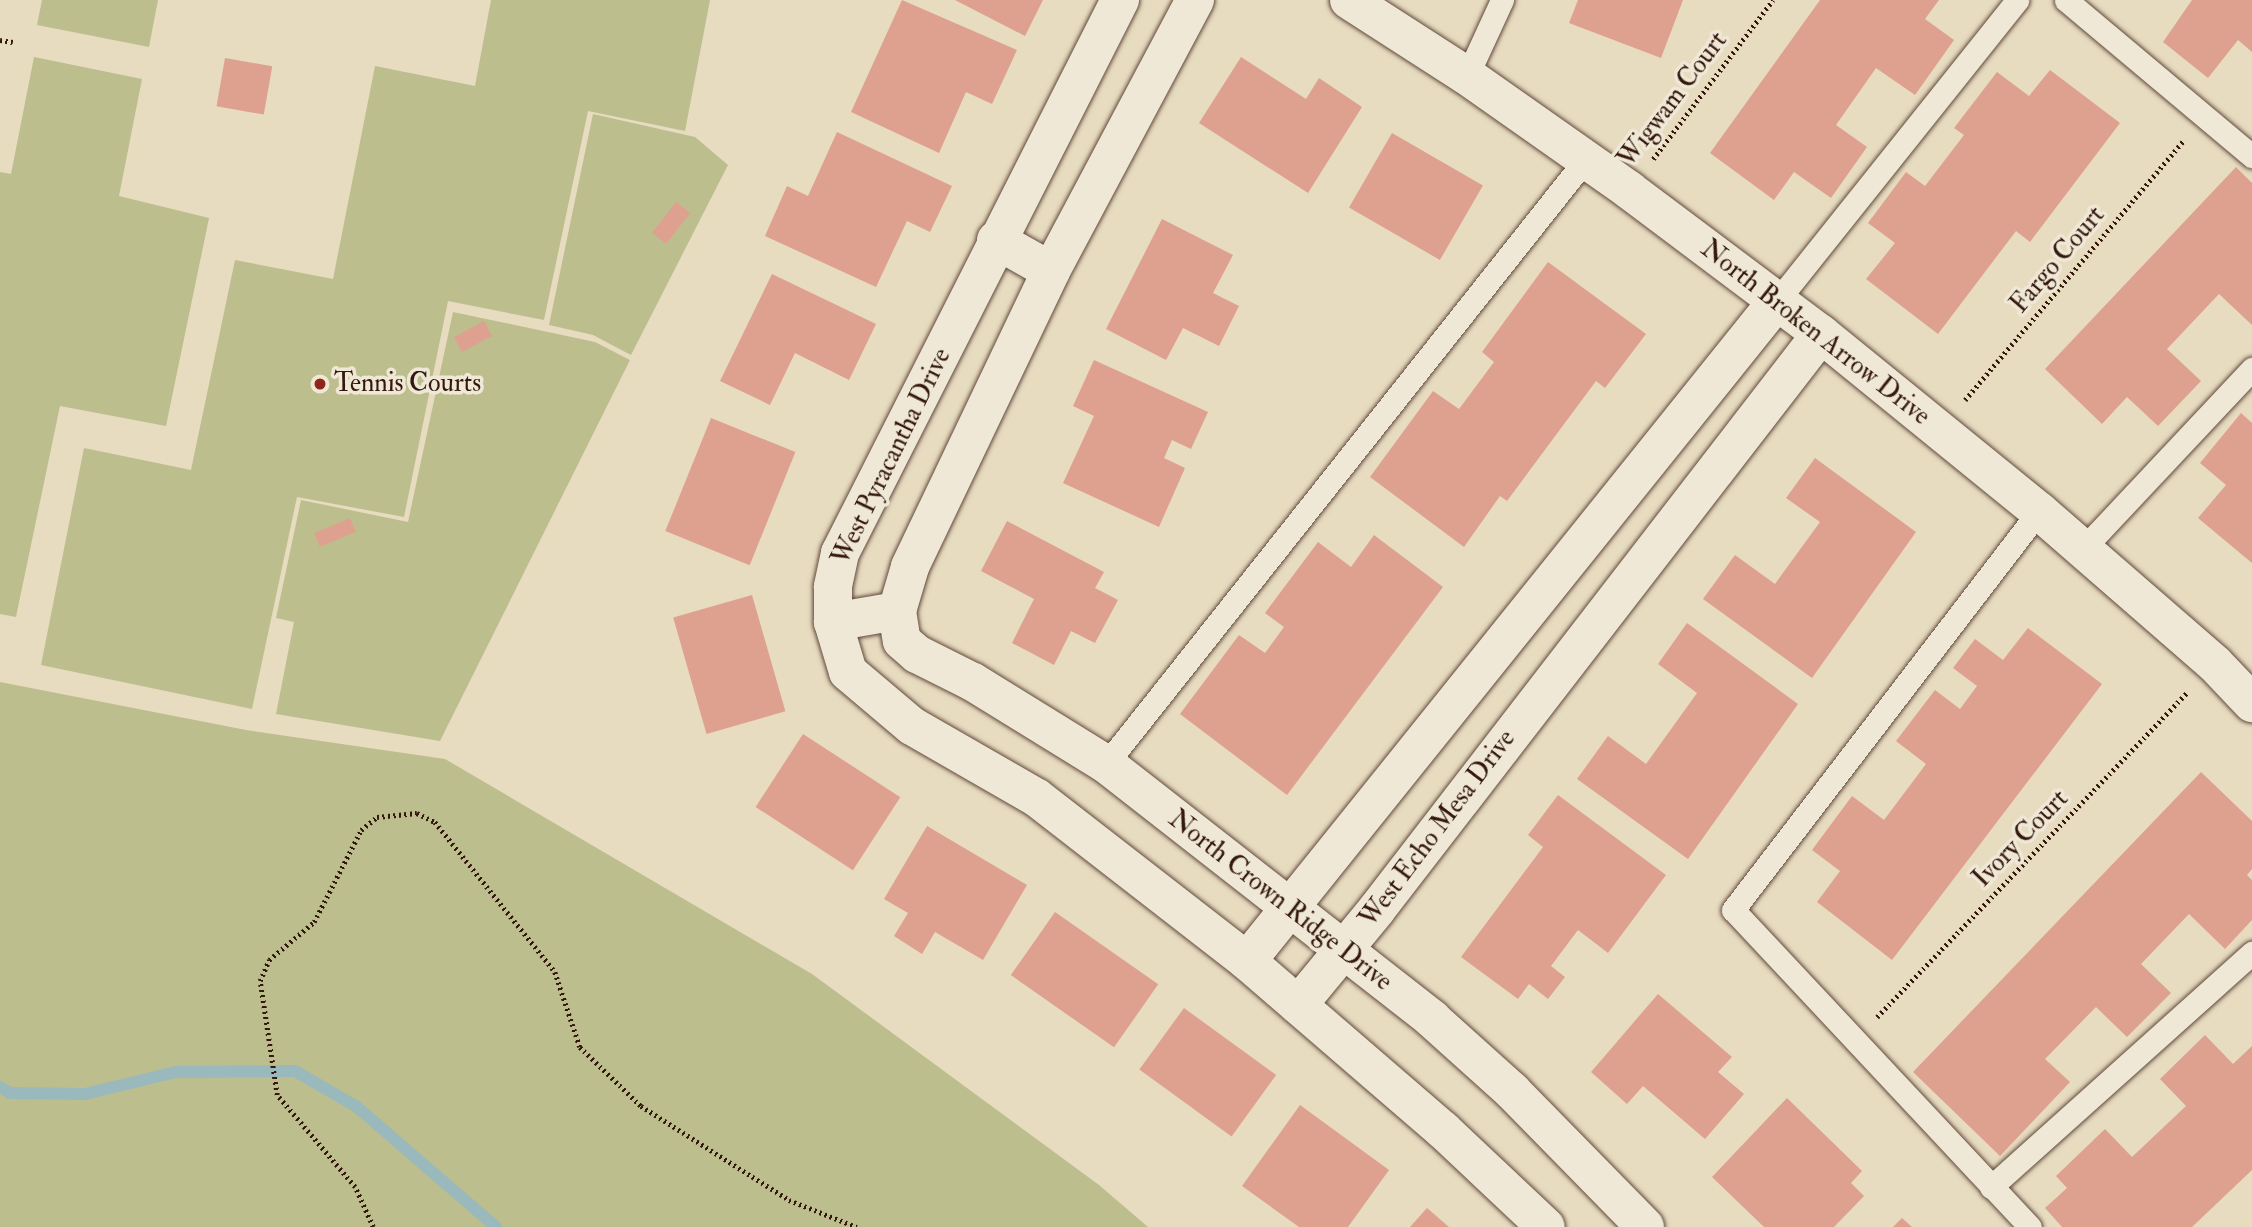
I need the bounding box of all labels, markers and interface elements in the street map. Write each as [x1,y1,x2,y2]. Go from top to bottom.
street label: Wigwam Court [1612,26,1734,174]
street label: Fargo Court [2004,200,2112,320]
street label: North Broken Arrow Drive [1694,234,1936,432]
street label: West Pyracantha Drive [826,344,958,570]
place label: Tennis Courts [334,368,481,400]
marker: Tennis Courts [312,376,328,392]
street label: West Echo Mesa Drive [1354,724,1522,934]
street label: Ivory Court [1967,784,2075,894]
street label: North Crown Ridge Drive [1162,804,1398,998]

